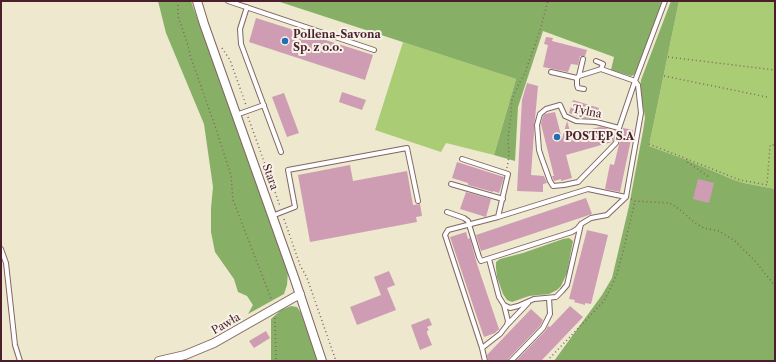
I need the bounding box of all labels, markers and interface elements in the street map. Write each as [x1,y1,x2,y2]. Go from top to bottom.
place label: Pollena-Savona Sp. z o.o. [293,28,381,54]
marker: Pollena-Savona Sp. z o.o. [280,36,290,46]
street label: Tylna [571,103,603,121]
place label: POSTĘP S.A [565,130,634,144]
marker: POSTĘP S.A [552,132,562,142]
street label: Stara [259,162,281,192]
street label: Pawła [209,311,243,337]

